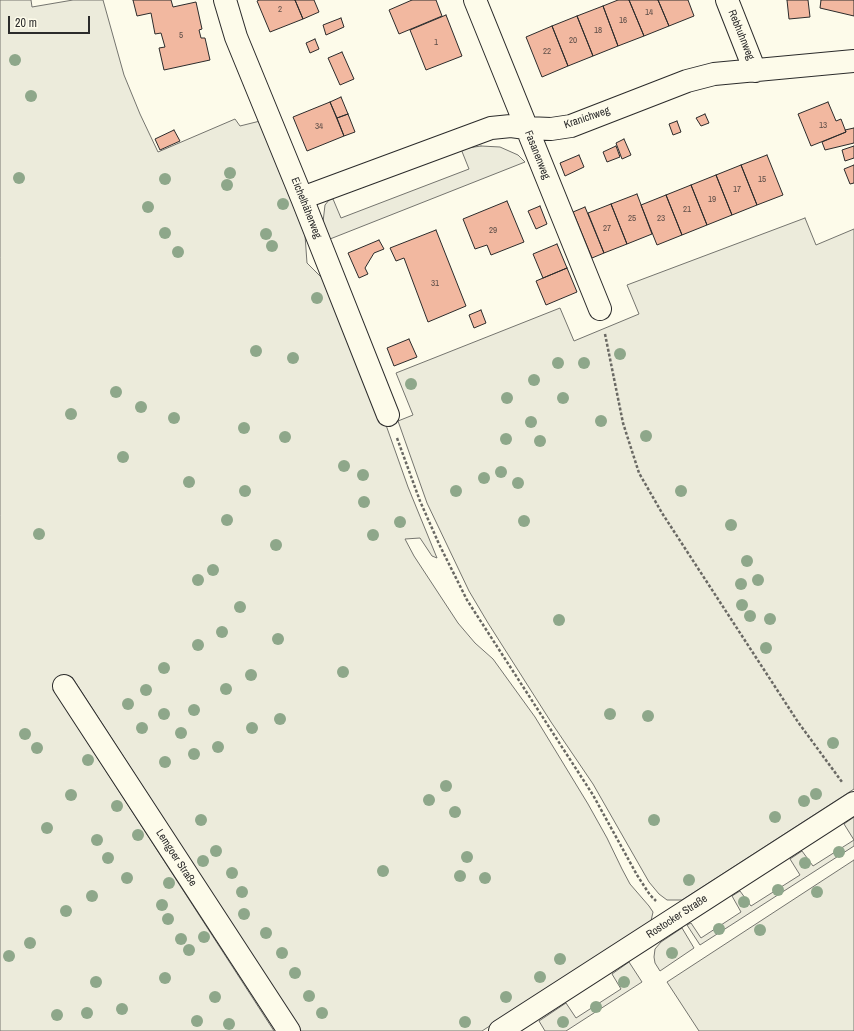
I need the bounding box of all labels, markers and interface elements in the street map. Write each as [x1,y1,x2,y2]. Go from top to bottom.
house number: 2 [278,5,282,15]
scale bar [10,8,92,34]
house number: 14 [645,8,653,18]
street label: Rebhuhnweg [725,8,757,62]
text: 20 m [15,15,37,31]
house number: 16 [619,16,627,26]
house number: 18 [594,26,602,36]
house number: 5 [179,31,183,41]
house number: 20 [569,36,577,46]
house number: 1 [434,38,438,48]
house number: 22 [543,47,551,57]
street label: Kranichweg [562,104,612,132]
house number: 13 [819,121,827,131]
house number: 34 [315,122,323,132]
street label: Fasanenweg [521,129,553,181]
house number: 15 [758,175,766,185]
street label: Eichelhäherweg [288,176,324,240]
house number: 17 [733,185,741,195]
house number: 19 [708,195,716,205]
house number: 21 [683,205,691,215]
house number: 25 [628,214,636,224]
house number: 23 [657,214,665,224]
house number: 27 [603,224,611,234]
house number: 29 [489,226,497,236]
house number: 31 [431,279,439,289]
street label: Lemgoer Straße [153,827,199,889]
street label: Rostocker Straße [644,892,710,942]

